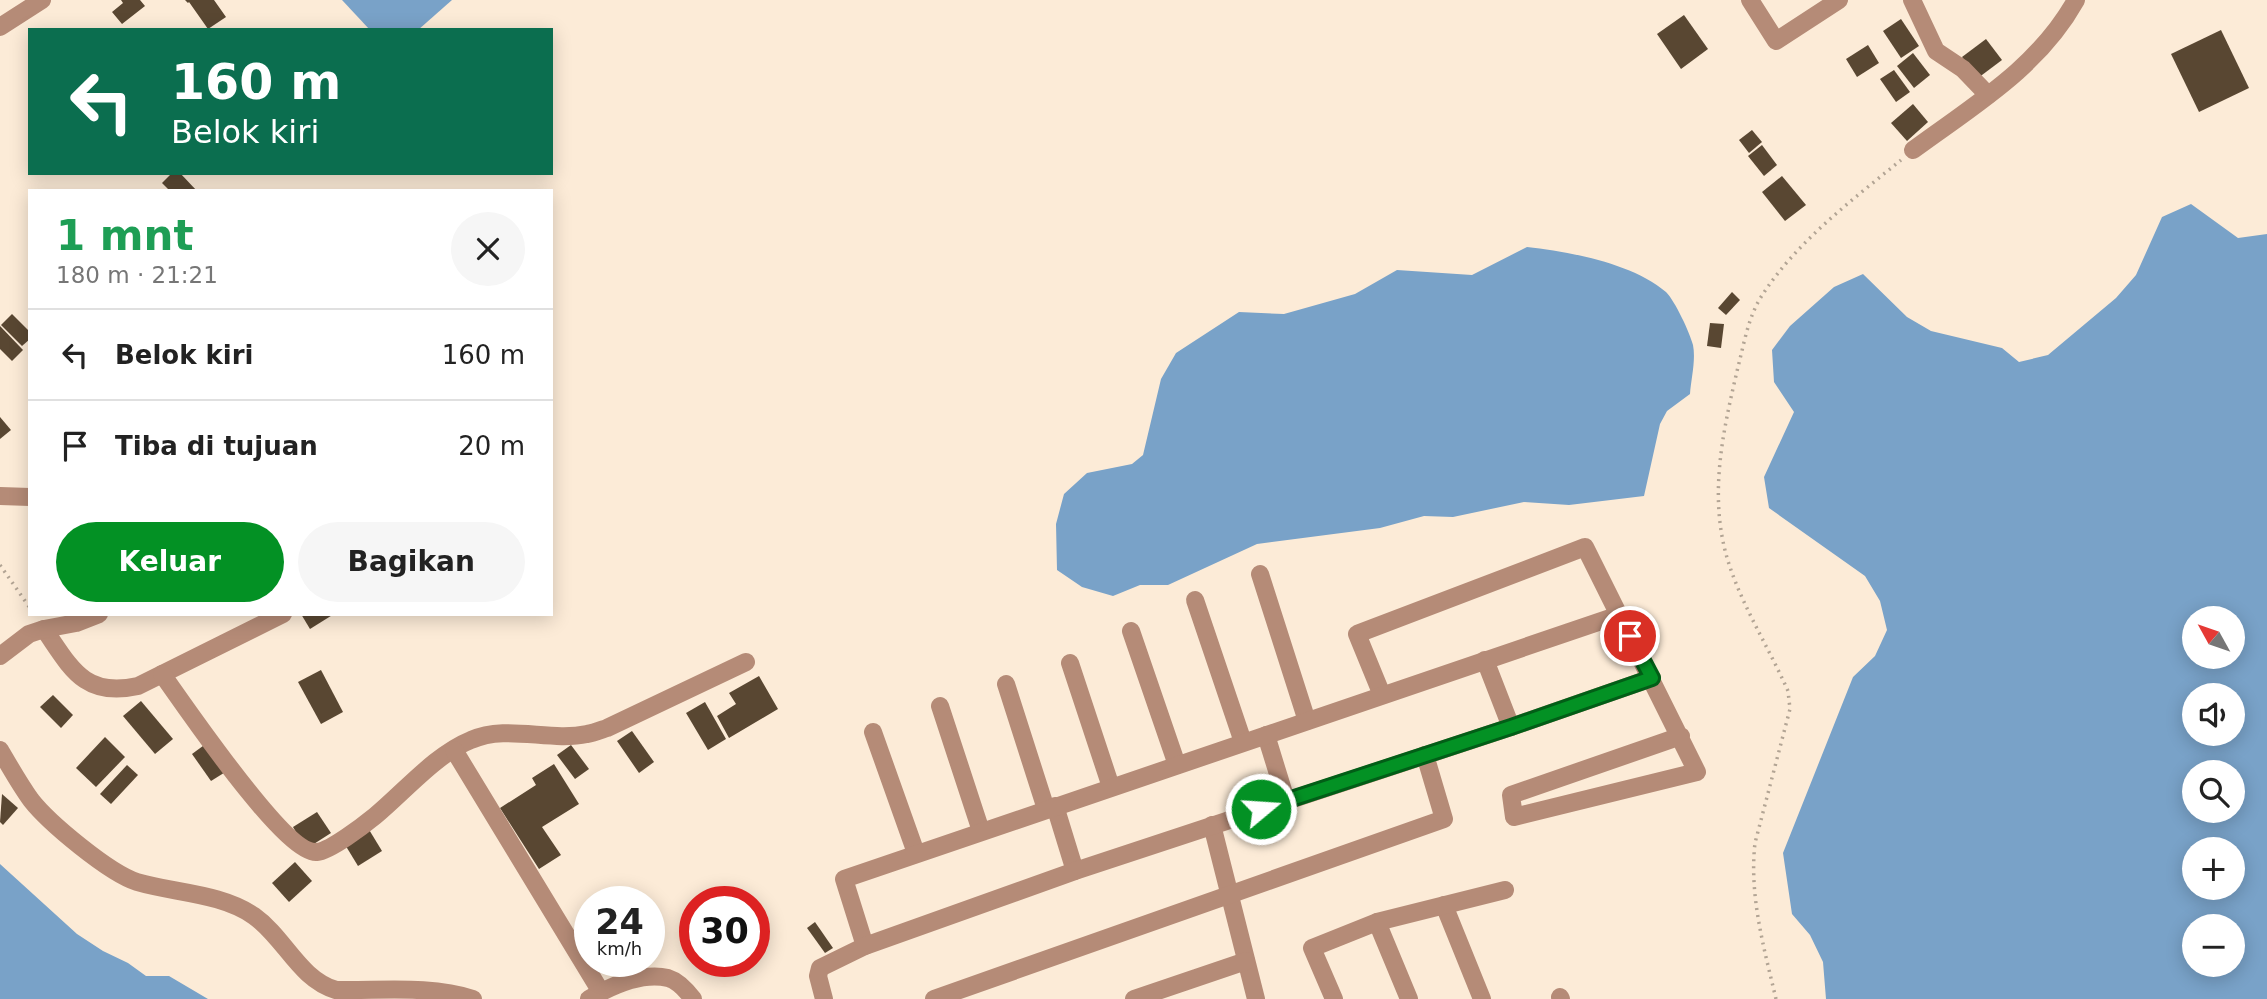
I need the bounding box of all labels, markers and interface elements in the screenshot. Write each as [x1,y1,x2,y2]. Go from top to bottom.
text: 160 m [171,54,341,111]
icon: left [56,56,147,147]
text: Belok kiri [171,113,319,151]
text: 1 mnt [56,211,194,260]
button: close [451,212,525,286]
text: 180 m · 21:21 [56,262,218,288]
icon: left [56,336,94,374]
text: Belok kiri [115,340,254,370]
text: 160 m [442,340,525,370]
icon: arrive [56,427,94,465]
text: Tiba di tujuan [115,431,318,461]
text: 20 m [458,431,525,461]
button: Keluar [56,522,284,602]
button: Bagikan [298,522,525,602]
pin [1600,606,1660,666]
north arrow [2182,606,2245,668]
map controls [2182,606,2245,977]
icon: arrive [1611,617,1649,655]
button: sound [2182,683,2245,746]
button: search [2182,760,2245,823]
position arrow [1224,772,1298,846]
button: + [2182,837,2245,900]
speed limit sign: 30 [679,886,770,977]
text: 24 [595,902,644,942]
button: − [2182,914,2245,977]
text: km/h [597,938,642,959]

